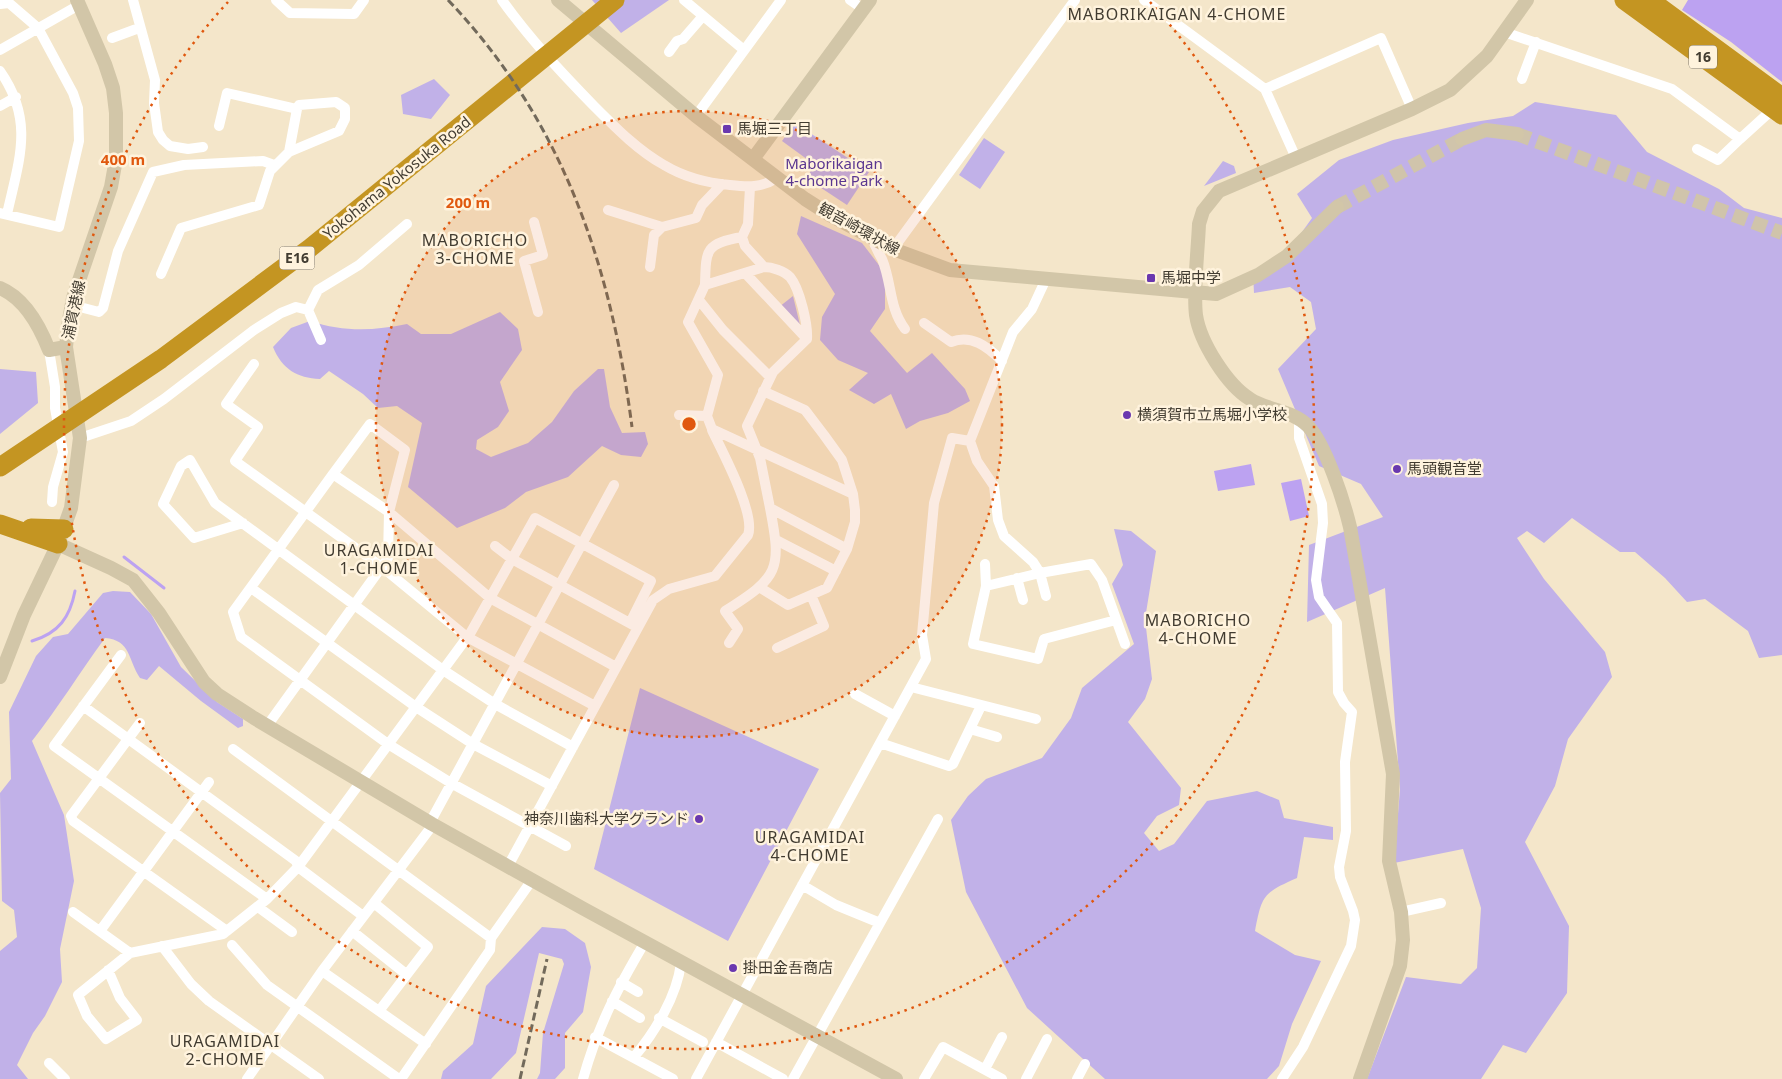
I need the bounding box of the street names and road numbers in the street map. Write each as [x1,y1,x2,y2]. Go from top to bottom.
road number: 16 [1689,46,1717,68]
street label: Yokohama Yokosuka Road [318,111,474,243]
street label: 観音崎環状線 [815,198,904,259]
road number: E16 [280,247,314,270]
street label: 浦賀港線 [57,278,89,341]

